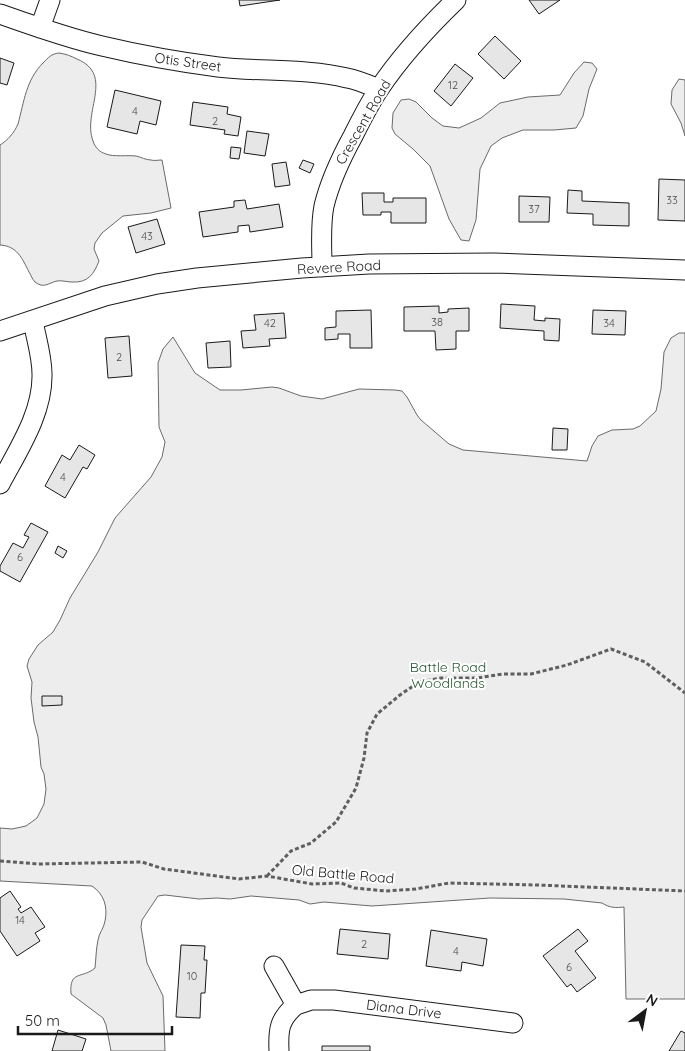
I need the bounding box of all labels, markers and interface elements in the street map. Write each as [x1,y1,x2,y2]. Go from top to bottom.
street label: Otis Street [154,48,223,76]
street label: Crescent Road [331,76,395,168]
house number: 12 [448,78,458,92]
house number: 4 [132,104,138,118]
house number: 2 [212,114,218,128]
house number: 33 [666,193,678,207]
house number: 37 [528,202,540,216]
house number: 43 [141,229,153,243]
street label: Revere Road [297,256,381,278]
house number: 38 [431,315,443,329]
house number: 42 [264,316,276,330]
house number: 34 [603,316,615,330]
house number: 2 [116,350,122,364]
house number: 4 [60,470,66,484]
house number: 6 [17,550,23,564]
park label: Battle Road Woodlands [410,658,486,692]
street label: Old Battle Road [291,861,395,887]
house number: 14 [15,913,25,927]
house number: 2 [361,937,367,951]
house number: 4 [453,944,459,958]
house number: 6 [566,960,572,974]
house number: 10 [187,969,197,983]
north arrow [620,986,670,1036]
text: N [643,990,661,1010]
street label: Diana Drive [365,995,443,1023]
scale bar [18,1004,171,1036]
text: 50 m [25,1011,60,1030]

